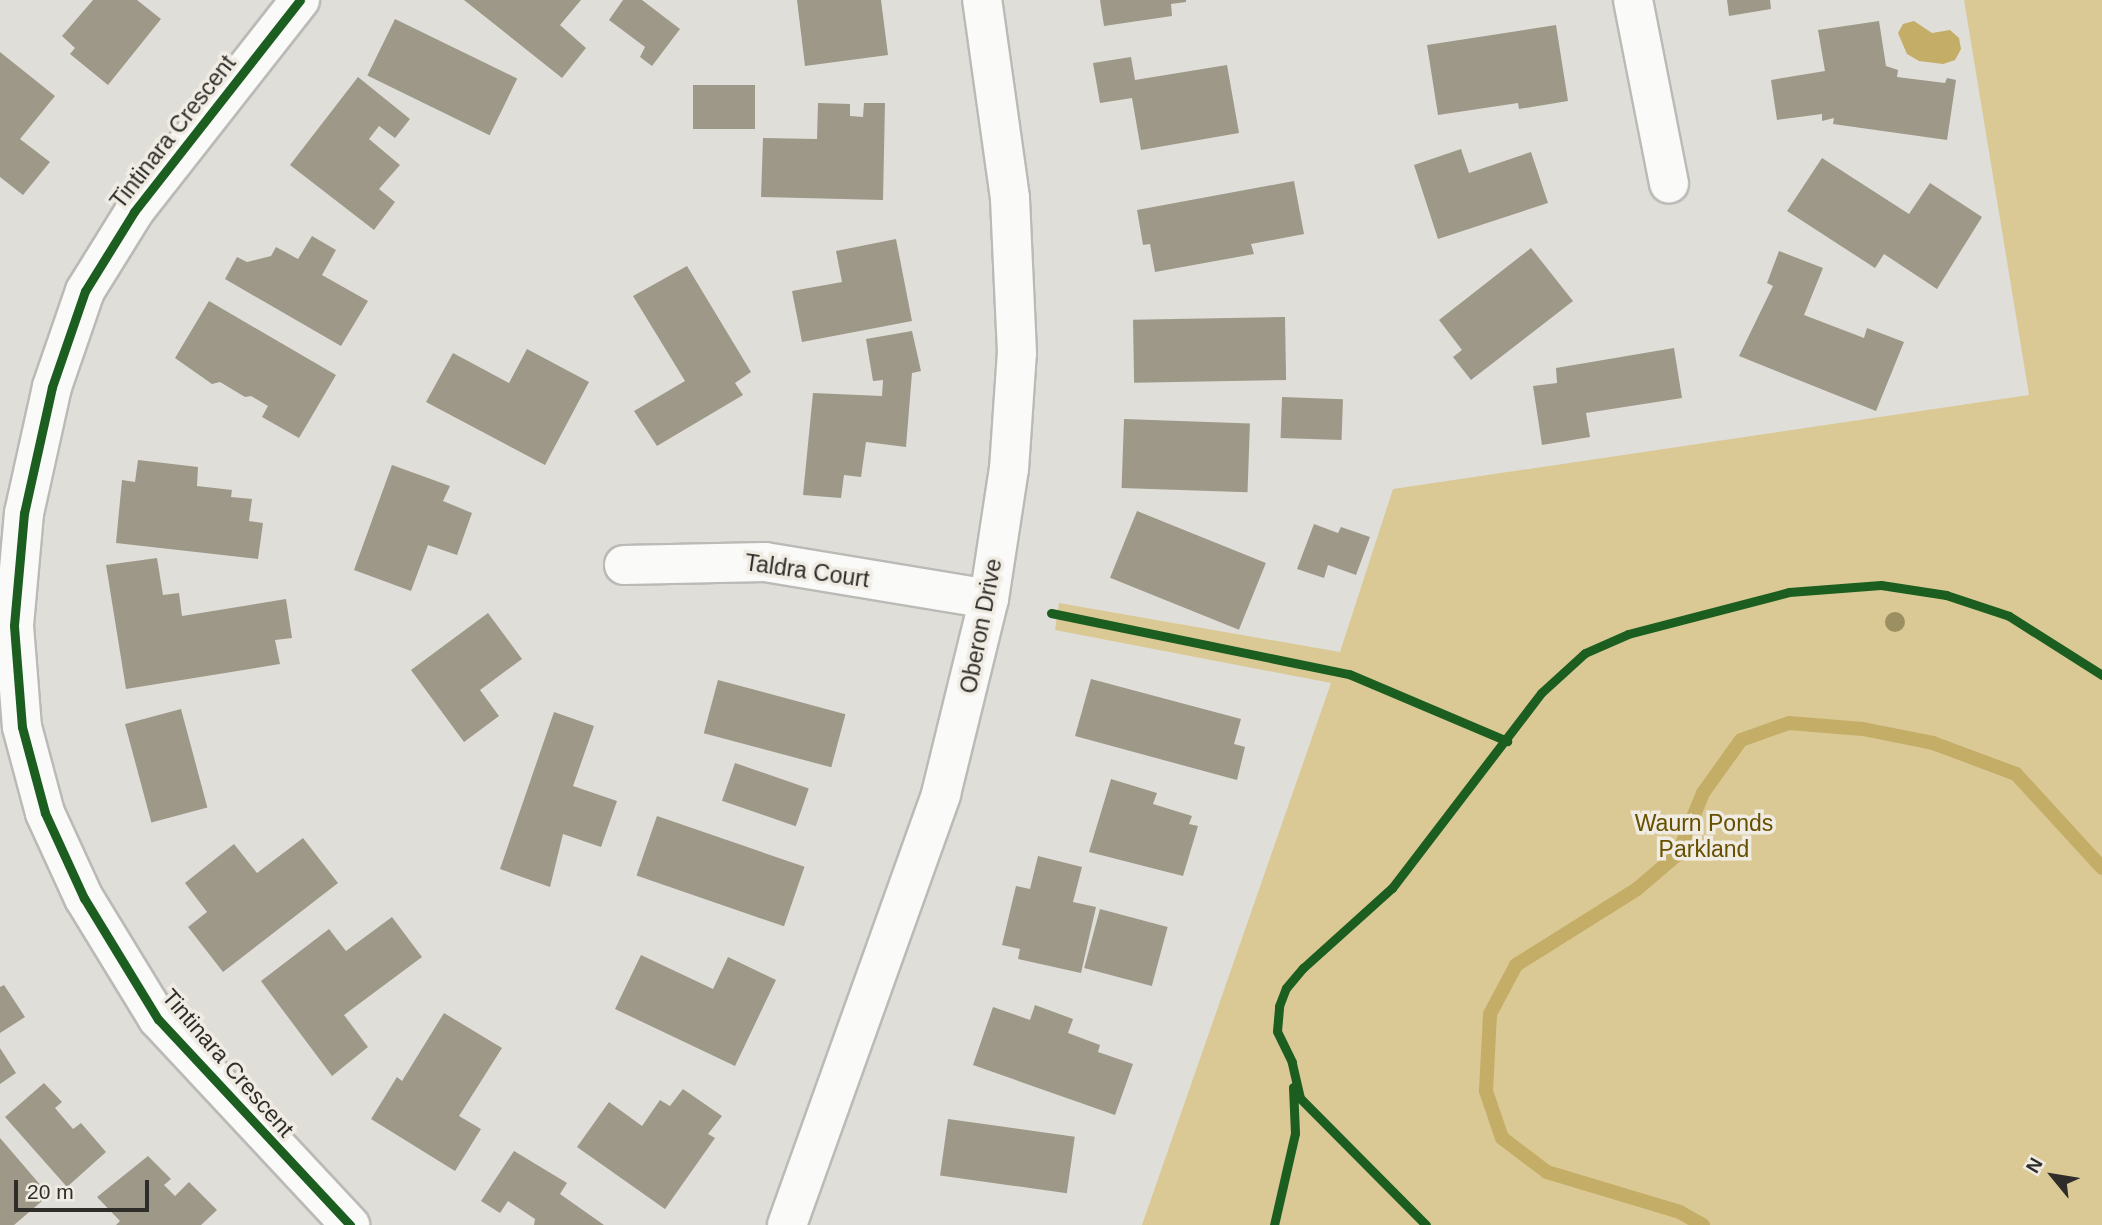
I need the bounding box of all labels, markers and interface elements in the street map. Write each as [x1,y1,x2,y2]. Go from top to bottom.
street label: Tintinara Crescent [105,50,241,214]
street label: Taldra Court [743,549,871,593]
street label: Oberon Drive [954,556,1008,696]
park label: Waurn Ponds Parkland [1635,809,1773,863]
street label: Tintinara Crescent [156,983,300,1143]
north arrow [2018,1141,2088,1211]
text: N [2022,1154,2047,1176]
scale bar [18,1166,152,1210]
text: 20 m [27,1180,74,1203]

